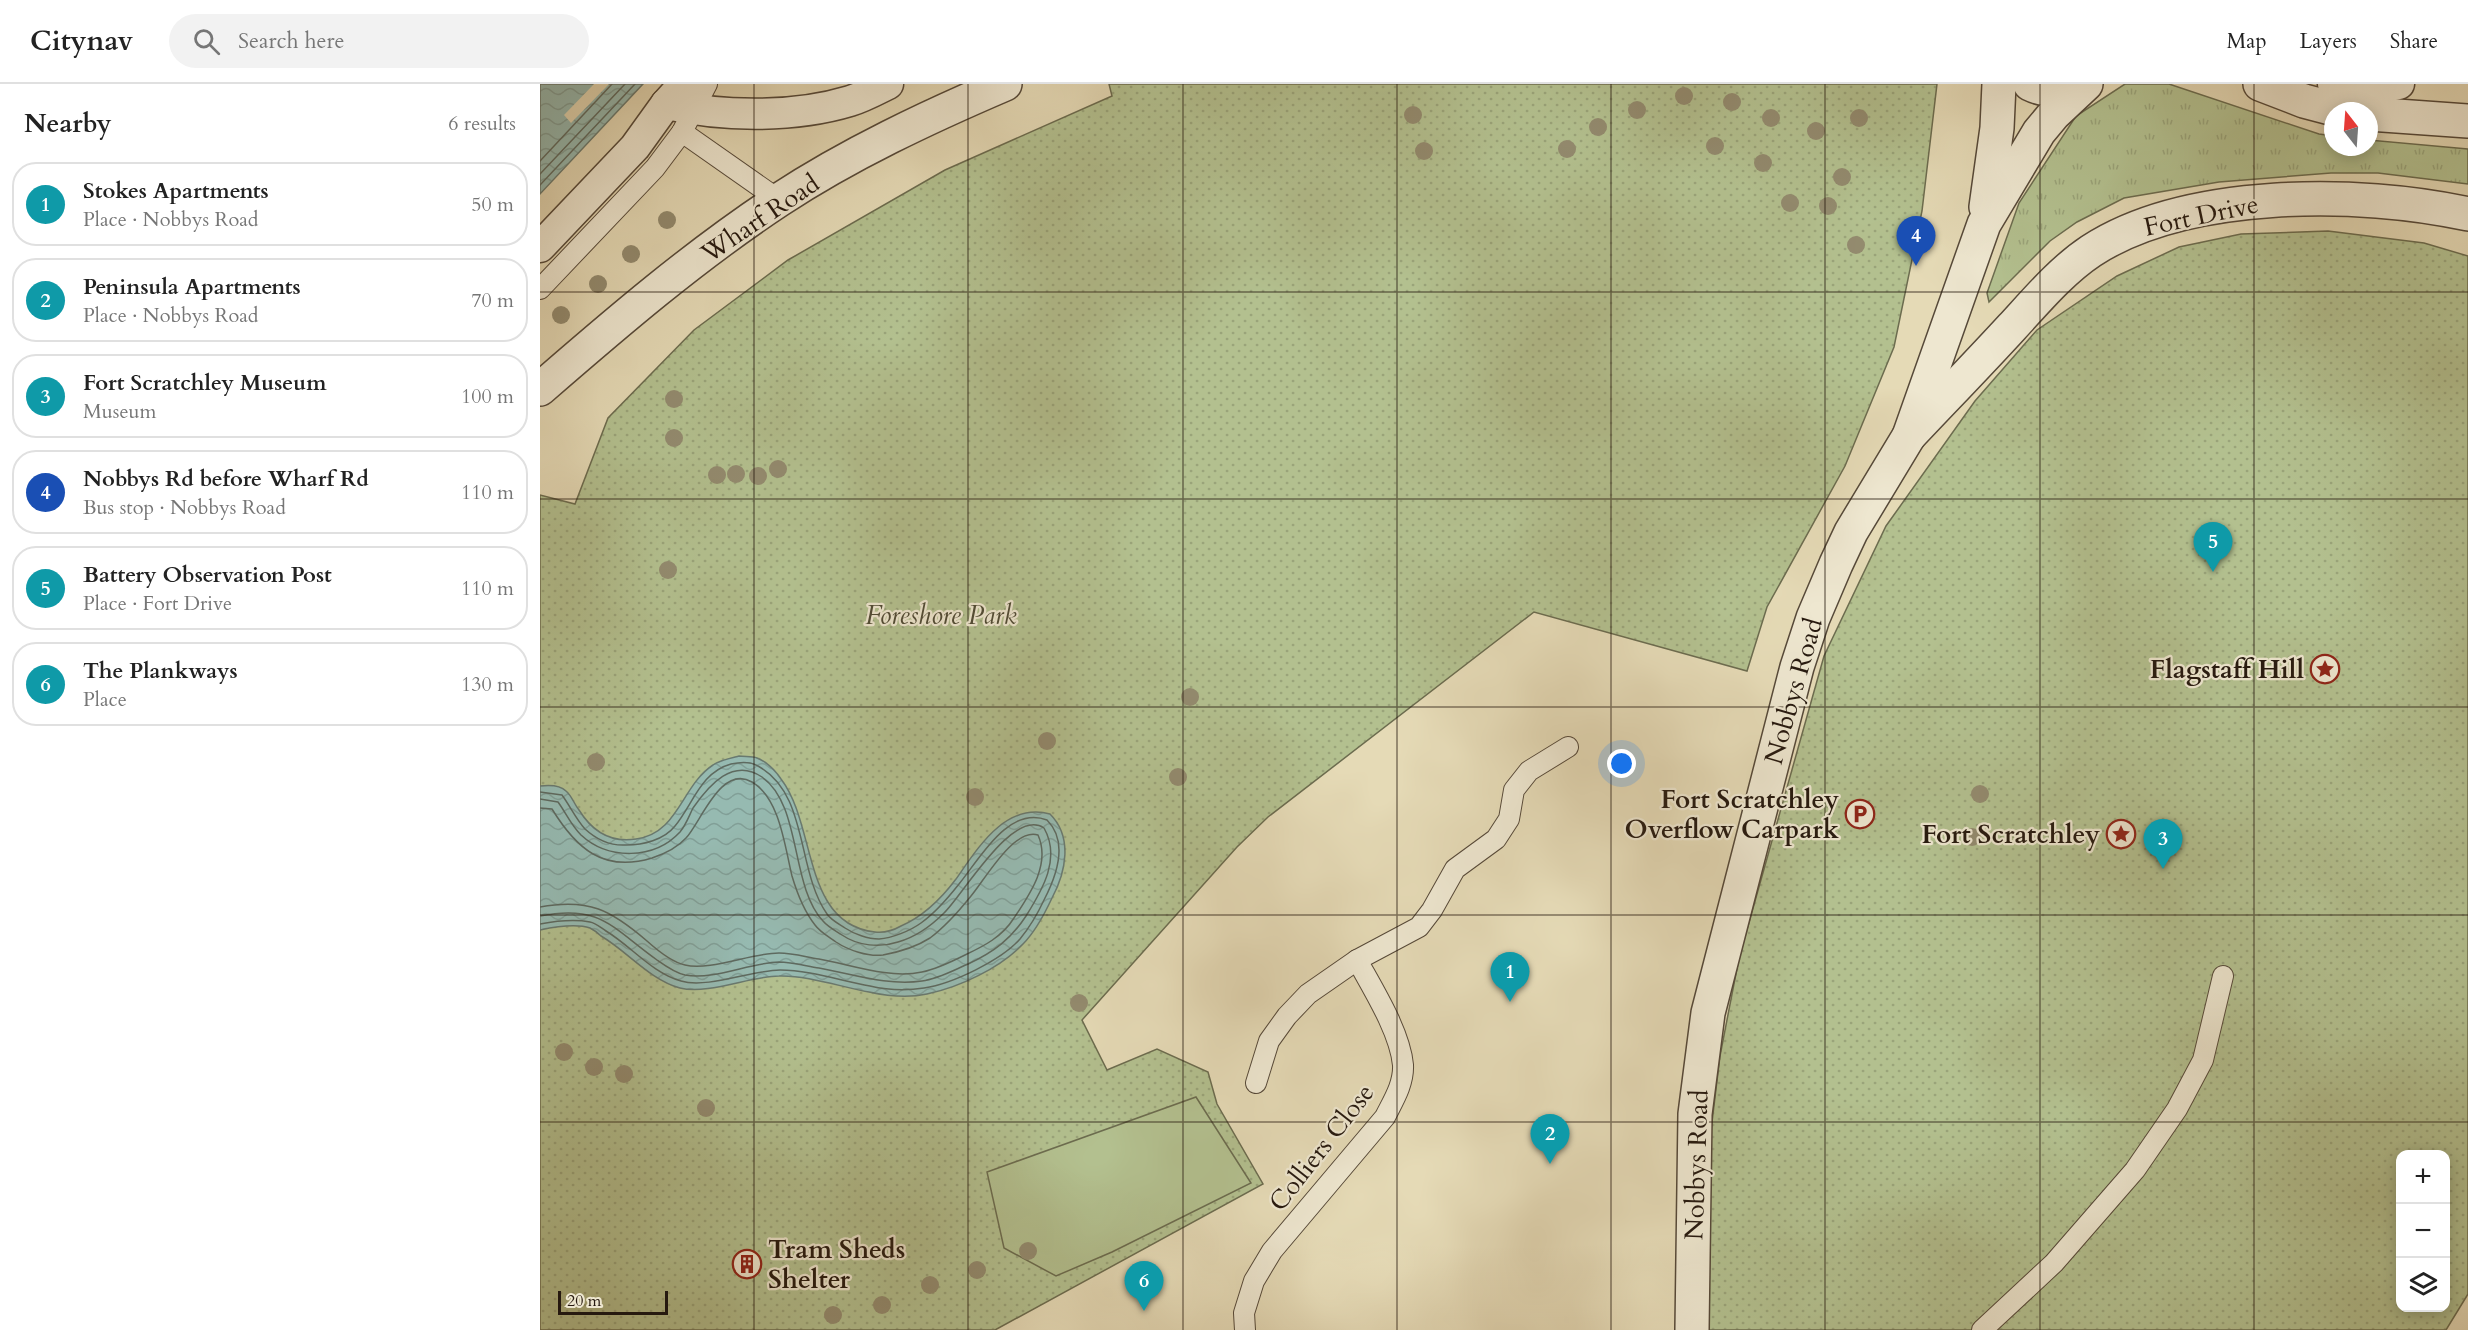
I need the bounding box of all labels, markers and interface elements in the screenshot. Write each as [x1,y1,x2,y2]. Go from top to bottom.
search box [169,14,589,68]
text: Citynav [30,22,133,60]
icon: search [190,25,223,58]
text: Search here [238,26,345,56]
text: Map [2227,27,2267,56]
text: Layers [2300,27,2357,56]
text: Share [2390,27,2438,56]
north arrow [2324,102,2378,156]
text: Nearby [24,106,112,141]
text: 6 results [448,110,516,137]
street label: Wharf Road [693,166,826,271]
text: Stokes Apartments [83,176,269,206]
street label: Fort Drive [2141,186,2262,245]
text: 1 [40,191,51,218]
text: 50 m [471,191,514,218]
text: Place · Nobbys Road [83,206,259,233]
pin: 4 [1896,216,1936,266]
text: Peninsula Apartments [83,272,301,302]
text: 2 [40,287,51,314]
text: 70 m [471,287,514,314]
text: Place · Nobbys Road [83,302,259,329]
text: Fort Scratchley Museum [83,368,326,398]
text: 3 [40,383,51,410]
text: 100 m [461,383,514,410]
text: Museum [83,398,156,425]
text: Nobbys Rd before Wharf Rd [83,464,369,494]
text: 4 [40,479,51,506]
text: 110 m [461,479,514,506]
text: Bus stop · Nobbys Road [83,494,286,521]
pin: 5 [2194,522,2232,572]
text: Battery Observation Post [83,560,332,590]
text: 5 [40,575,51,602]
text: 110 m [461,575,514,602]
text: Place · Fort Drive [83,590,232,617]
park label: Foreshore Park [865,598,1017,633]
street label: Nobbys Road [1756,614,1831,768]
place label: Flagstaff Hill [2150,652,2304,687]
place icon: Flagstaff Hill [2309,653,2341,685]
text: The Plankways [83,656,238,686]
text: 6 [40,671,51,698]
text: 130 m [461,671,514,698]
text: Place [83,686,127,713]
your location [1607,749,1636,778]
place label: Fort Scratchley Overflow Carpark [1625,782,1840,847]
parking icon: Fort Scratchley Overflow Carpark [1844,798,1876,830]
place label: Fort Scratchley [1921,817,2100,852]
place icon: Fort Scratchley [2105,818,2137,850]
pin: 3 [2144,820,2182,869]
pin: 1 [1490,952,1530,1002]
street label: Colliers Close [1261,1076,1382,1218]
street label: Nobbys Road [1676,1089,1717,1241]
pin: 2 [1530,1114,1570,1164]
map controls [2396,1150,2450,1312]
button: + [2396,1150,2450,1204]
button: − [2396,1204,2450,1258]
place label: Tram Sheds Shelter [768,1232,905,1297]
building icon: Tram Sheds Shelter [731,1248,763,1280]
button: layers [2396,1258,2450,1312]
pin: 6 [1124,1262,1164,1311]
scale bar [558,1288,668,1316]
text: 20 m [567,1290,601,1312]

